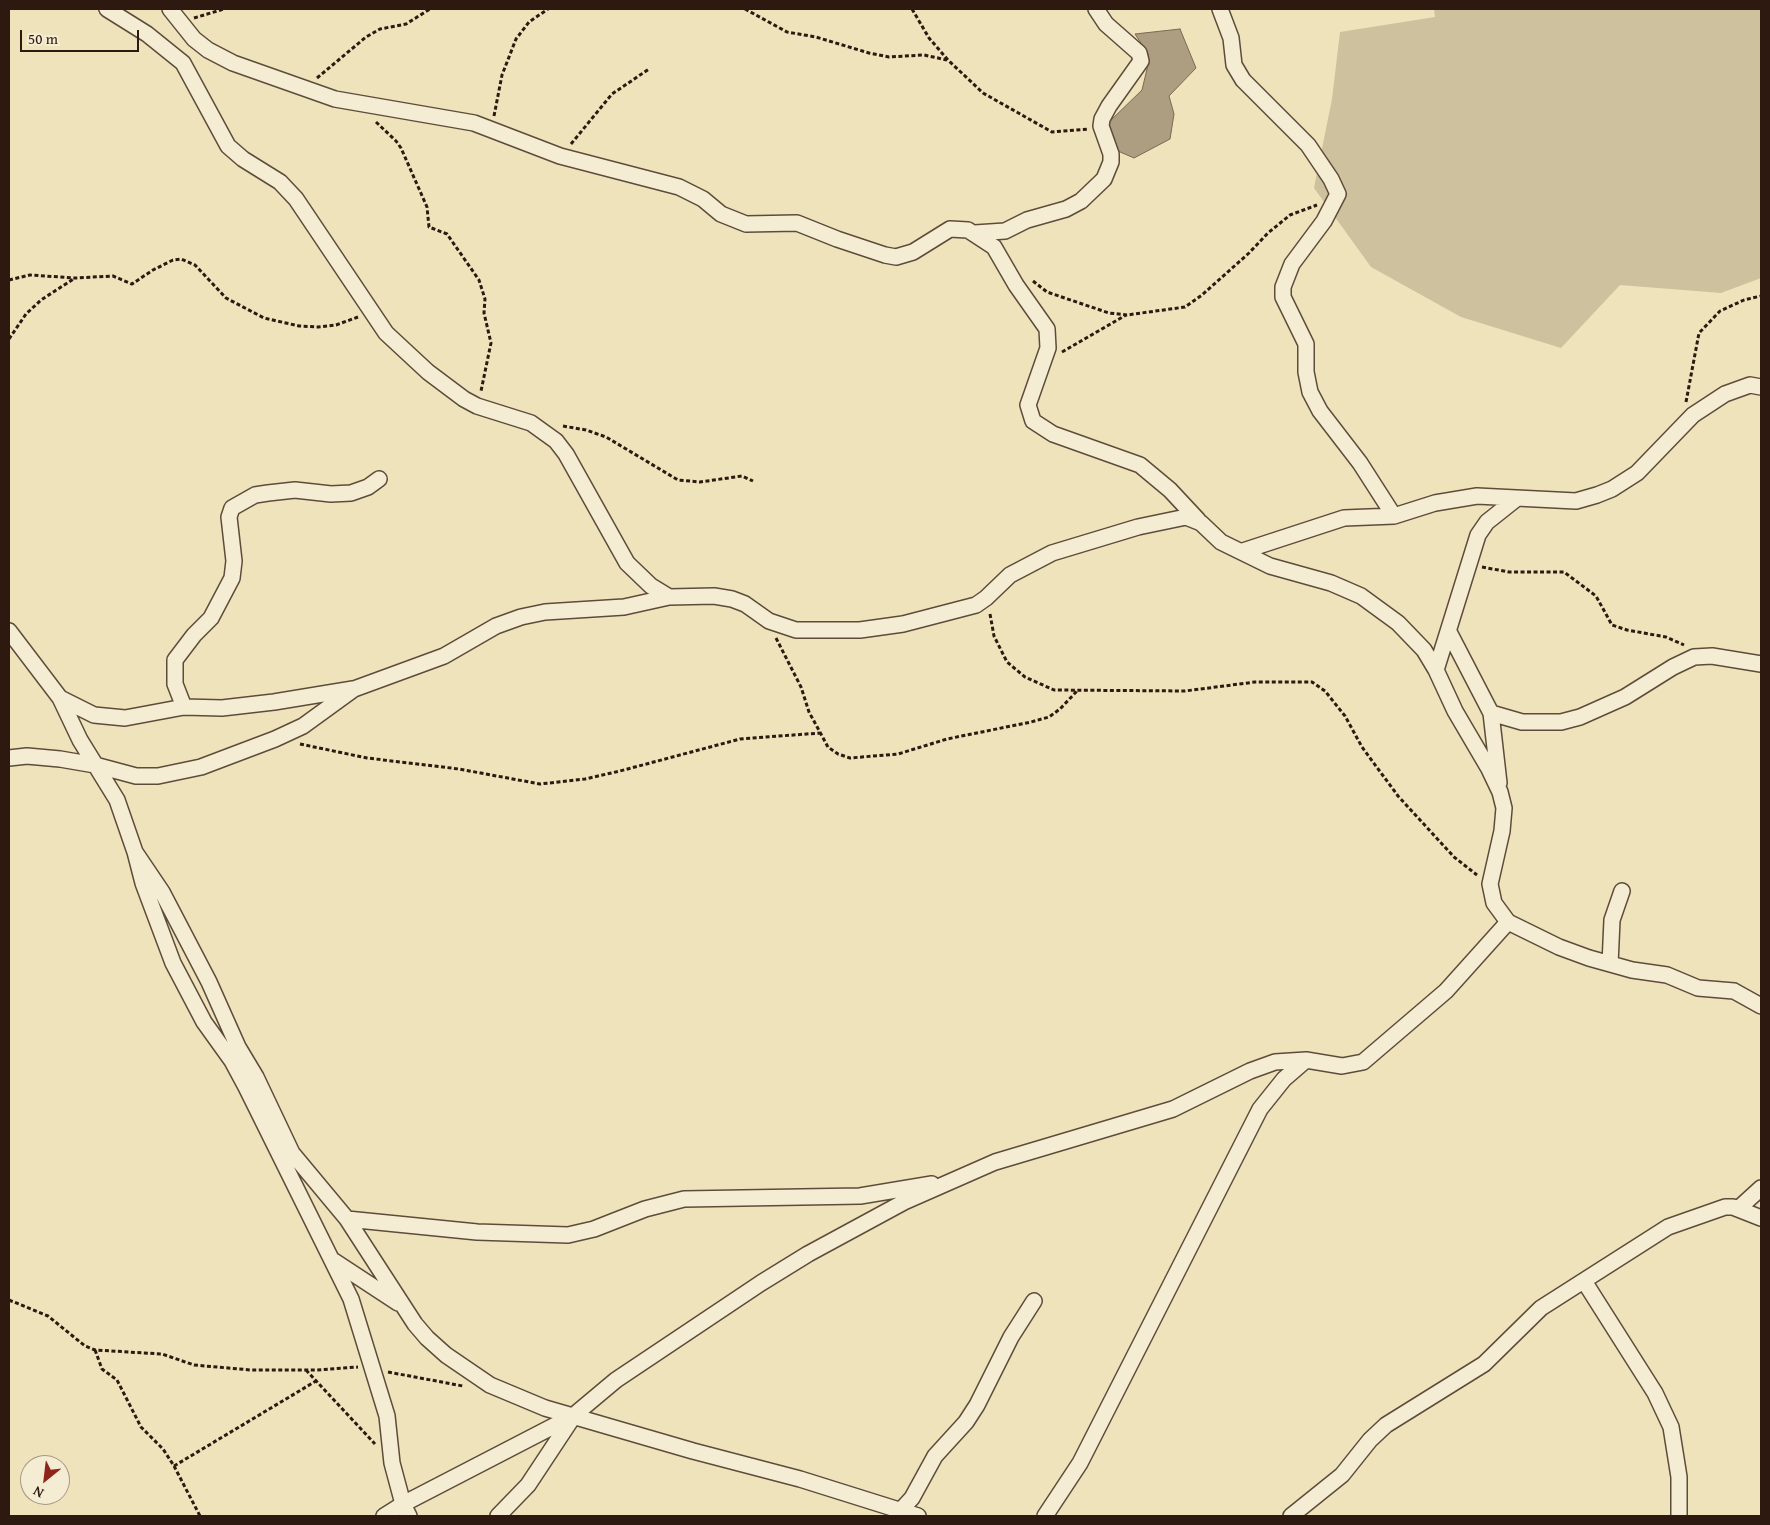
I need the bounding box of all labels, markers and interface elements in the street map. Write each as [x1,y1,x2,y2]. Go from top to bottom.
scale bar [22,20,141,52]
text: 50 m [28,28,58,49]
north arrow [20,1455,70,1505]
text: N [29,1481,47,1503]

